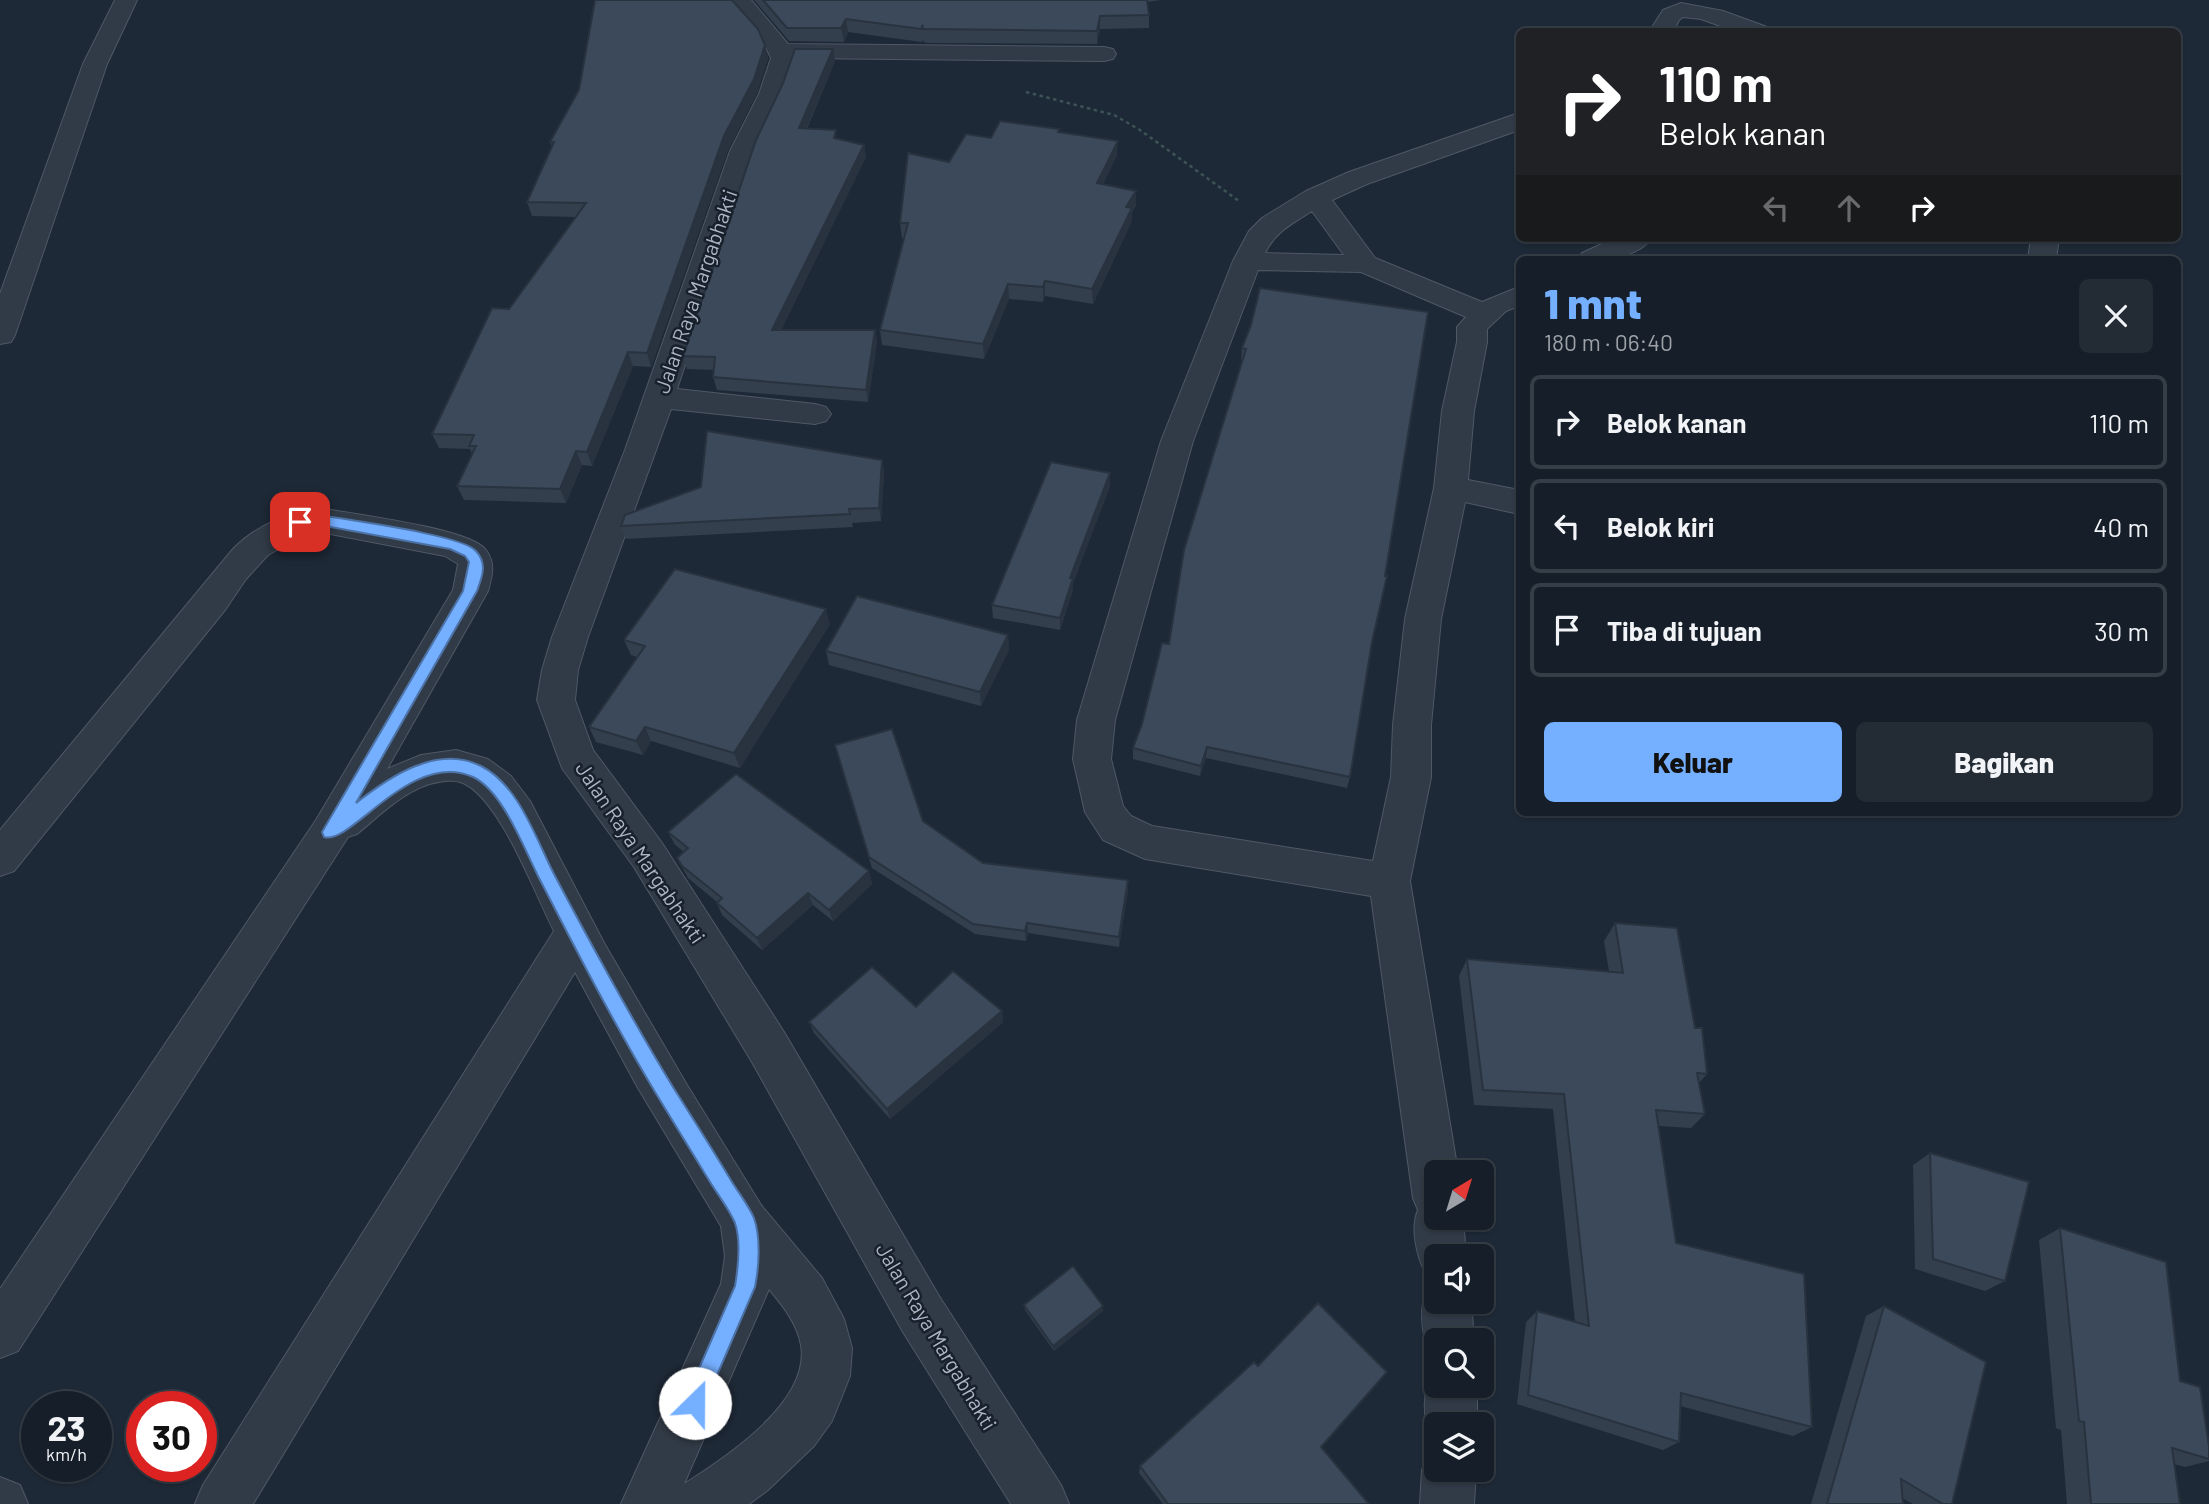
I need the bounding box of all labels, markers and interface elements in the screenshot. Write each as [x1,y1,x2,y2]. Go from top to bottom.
text: 110 m [1659,53,1773,112]
icon: right [1544,56,1635,147]
text: Belok kanan [1659,113,1826,151]
street label: Jalan Raya Margabhakti [648,186,742,396]
icon: left [1757,189,1795,227]
icon: ahead [1830,189,1868,227]
icon: right [1903,189,1941,227]
text: 1 mnt [1544,277,1642,327]
button: close [2079,279,2153,353]
text: 180 m · 06:40 [1544,328,1673,356]
icon: right [1548,403,1586,441]
text: Belok kanan [1607,407,1746,438]
text: 110 m [2089,407,2149,438]
pin [270,492,330,552]
icon: arrive [281,503,319,541]
icon: left [1548,507,1586,545]
text: Belok kiri [1607,511,1714,542]
text: 40 m [2093,511,2149,542]
icon: arrive [1548,611,1586,649]
text: Tiba di tujuan [1607,615,1762,646]
text: 30 m [2094,615,2149,646]
button: Keluar [1544,722,1842,802]
button: Bagikan [1856,722,2153,802]
street label: Jalan Raya Margabhakti [571,756,711,948]
north arrow [1424,1160,1494,1230]
map controls [1424,1160,1494,1482]
street label: Jalan Raya Margabhakti [871,1238,1003,1434]
button: sound [1424,1244,1494,1314]
button: search [1424,1328,1494,1398]
position arrow [658,1366,732,1440]
speed limit sign: 30 [126,1391,217,1482]
text: 23 [47,1406,86,1448]
button: layers [1424,1412,1494,1482]
text: km/h [46,1443,87,1465]

